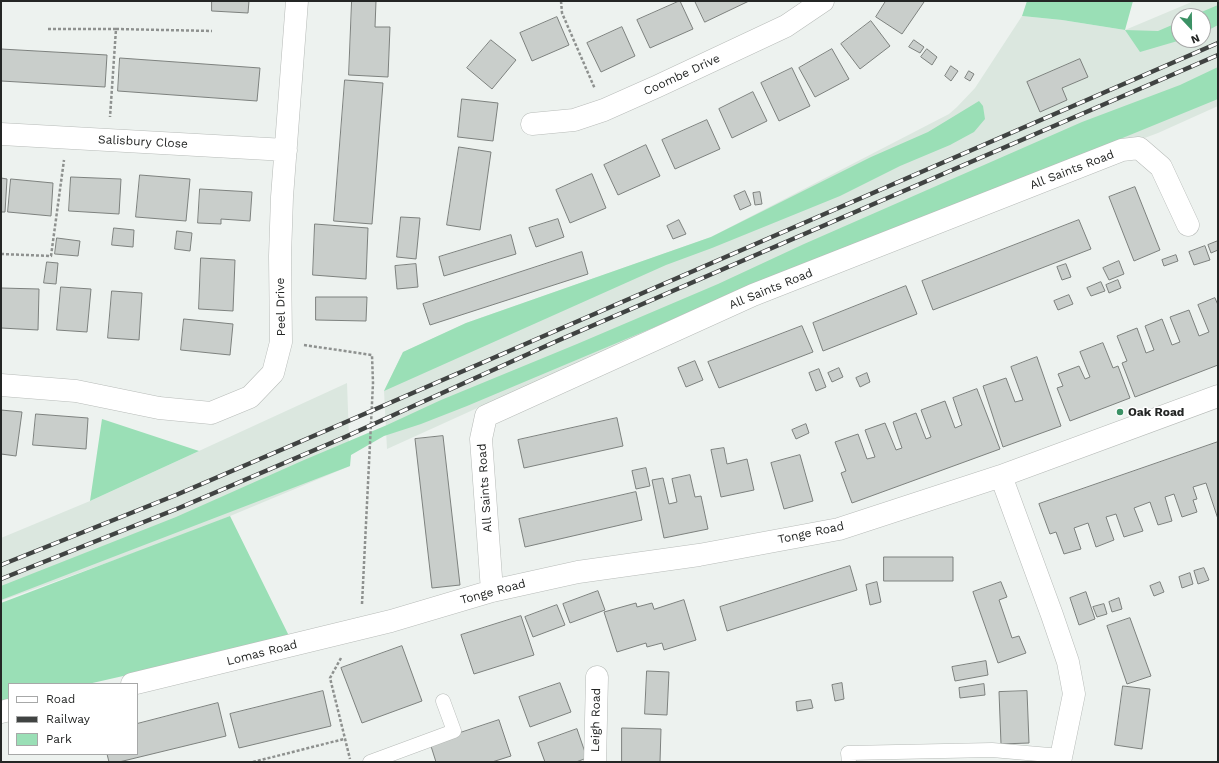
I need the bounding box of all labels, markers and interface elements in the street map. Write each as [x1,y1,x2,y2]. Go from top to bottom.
north arrow [1171,8,1211,48]
text: N [1189,31,1202,46]
street label: Coombe Drive [642,51,722,99]
street label: Salisbury Close [98,132,188,152]
street label: All Saints Road [1028,147,1116,193]
street label: All Saints Road [727,266,815,312]
street label: Peel Drive [273,278,289,336]
place label: Oak Road [1128,405,1184,419]
marker: Oak Road [1115,407,1125,417]
street label: All Saints Road [475,443,495,533]
street label: Tonge Road [777,519,845,547]
street label: Tonge Road [459,576,527,608]
street label: Lomas Road [225,637,299,669]
legend [8,683,138,755]
street label: Leigh Road [588,688,604,752]
text: Road [46,692,75,706]
text: Railway [46,712,90,726]
text: Park [46,732,72,746]

